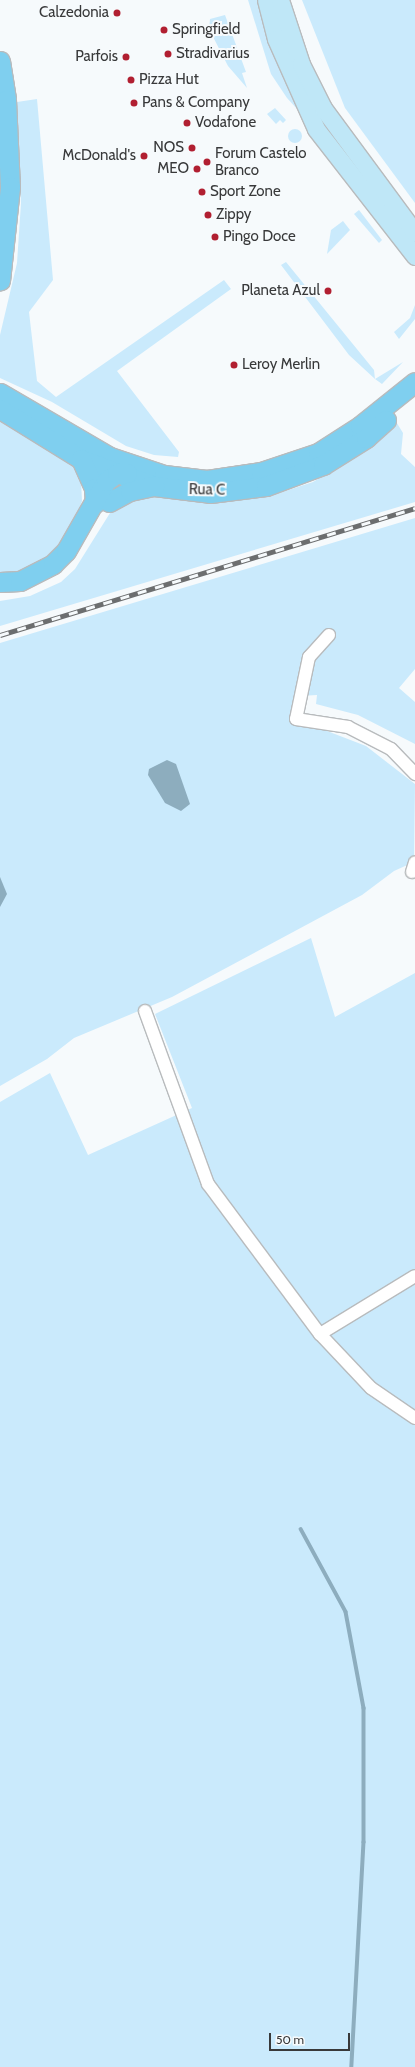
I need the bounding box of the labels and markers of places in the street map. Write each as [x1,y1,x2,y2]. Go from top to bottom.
place label: Calzedonia [39,4,109,22]
marker: Calzedonia [112,8,122,18]
place label: Springfield [172,21,240,39]
marker: Springfield [159,25,169,35]
place label: Stradivarius [176,45,249,63]
place label: Parfois [75,48,118,66]
marker: Stradivarius [163,49,173,59]
marker: Parfois [121,52,131,62]
place label: Pizza Hut [139,71,199,89]
marker: Pizza Hut [126,75,136,85]
place label: Pans & Company [142,94,250,112]
marker: Pans & Company [129,98,139,108]
place label: Vodafone [195,114,256,132]
marker: Vodafone [182,118,192,128]
place label: NOS [153,139,184,157]
marker: NOS [187,143,197,153]
place label: Forum Castelo Branco [215,144,307,179]
place label: McDonald's [62,147,136,165]
marker: McDonald's [139,151,149,161]
marker: Forum Castelo Branco [202,157,212,167]
place label: MEO [157,160,189,178]
marker: MEO [192,164,202,174]
place label: Sport Zone [210,183,281,201]
marker: Sport Zone [197,187,207,197]
place label: Zippy [216,206,251,224]
marker: Zippy [203,210,213,220]
place label: Pingo Doce [223,228,296,246]
marker: Pingo Doce [210,232,220,242]
place label: Planeta Azul [241,282,320,300]
marker: Planeta Azul [323,286,333,296]
place label: Leroy Merlin [242,356,320,374]
marker: Leroy Merlin [229,360,239,370]

